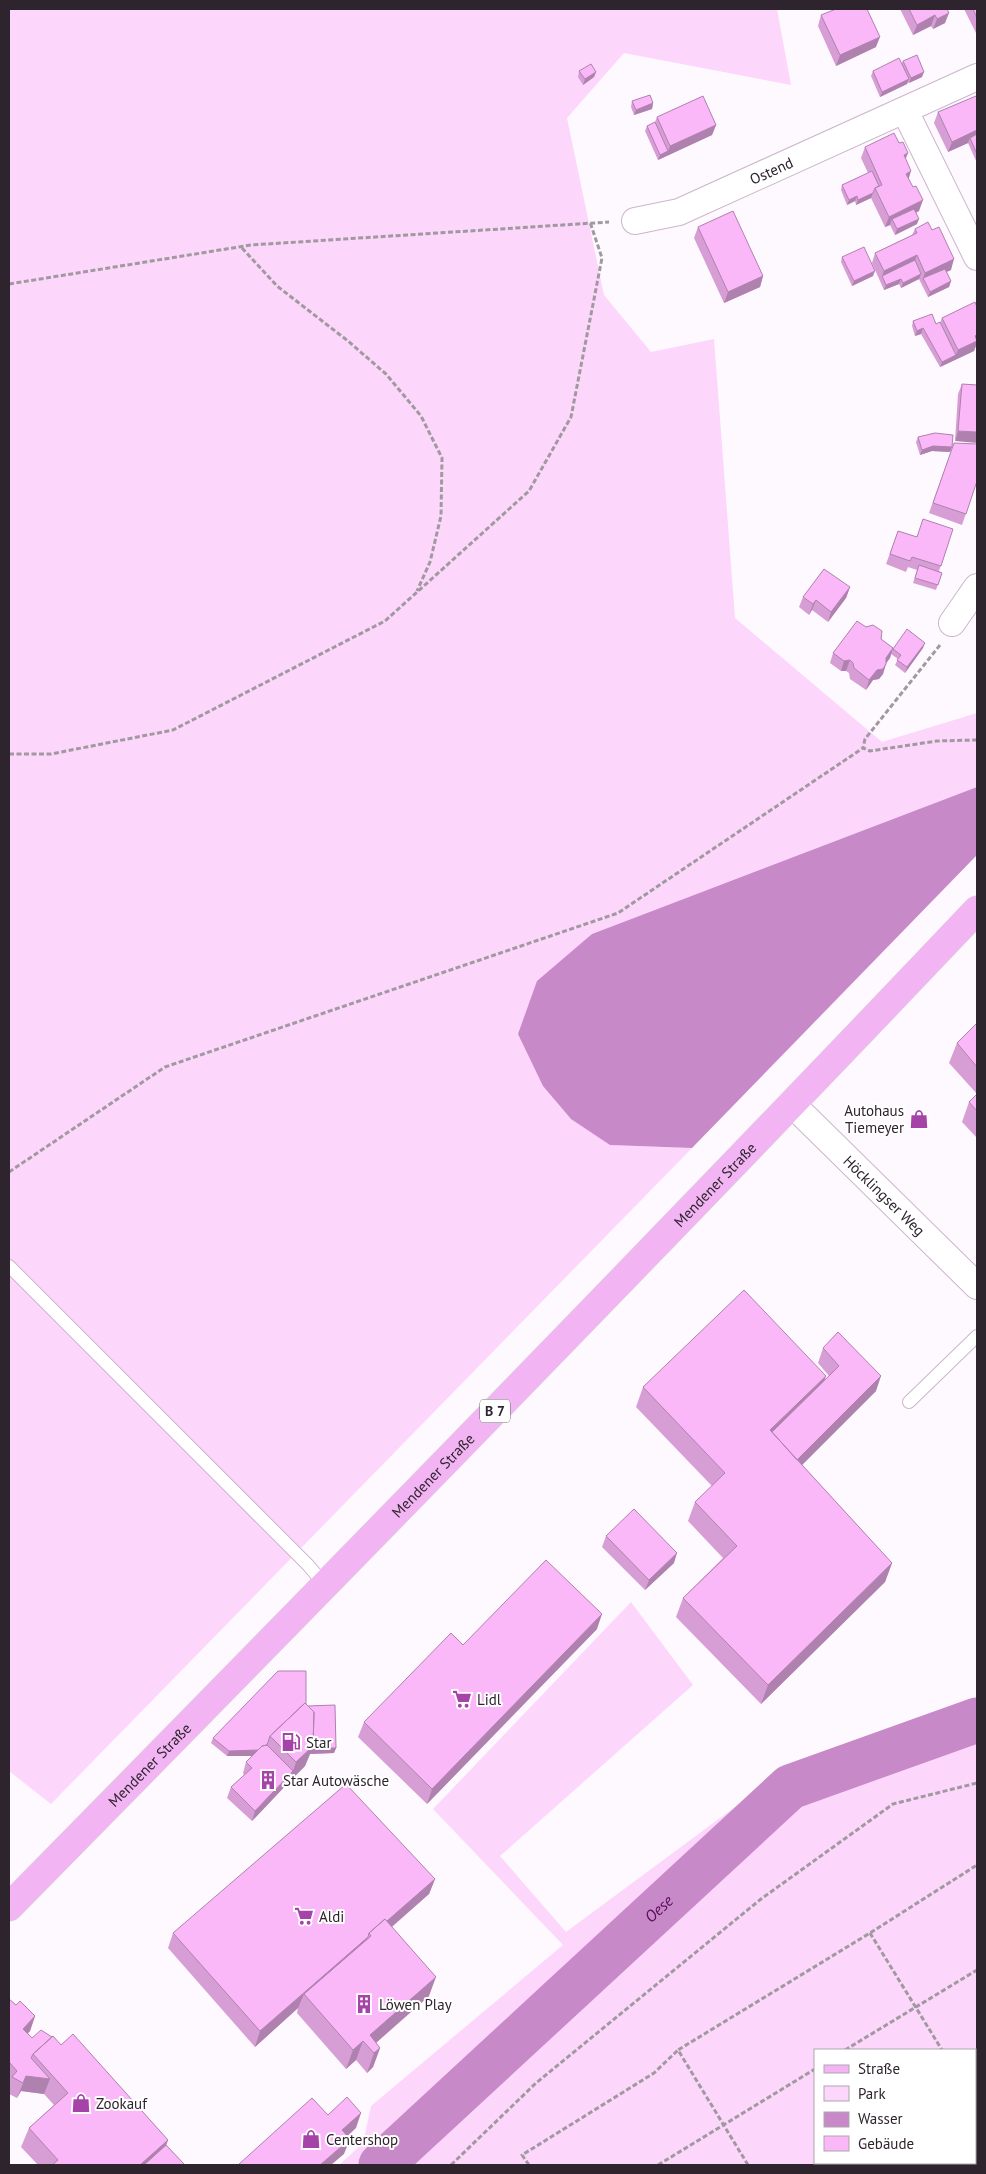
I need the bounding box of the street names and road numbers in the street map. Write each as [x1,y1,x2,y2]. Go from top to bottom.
street label: Ostend [746,152,796,188]
street label: Mendener Straße [669,1138,760,1231]
street label: Höcklingser Weg [840,1151,929,1239]
road number: B 7 [480,1400,510,1422]
street label: Mendener Straße [387,1429,478,1521]
street label: Mendener Straße [104,1718,195,1811]

